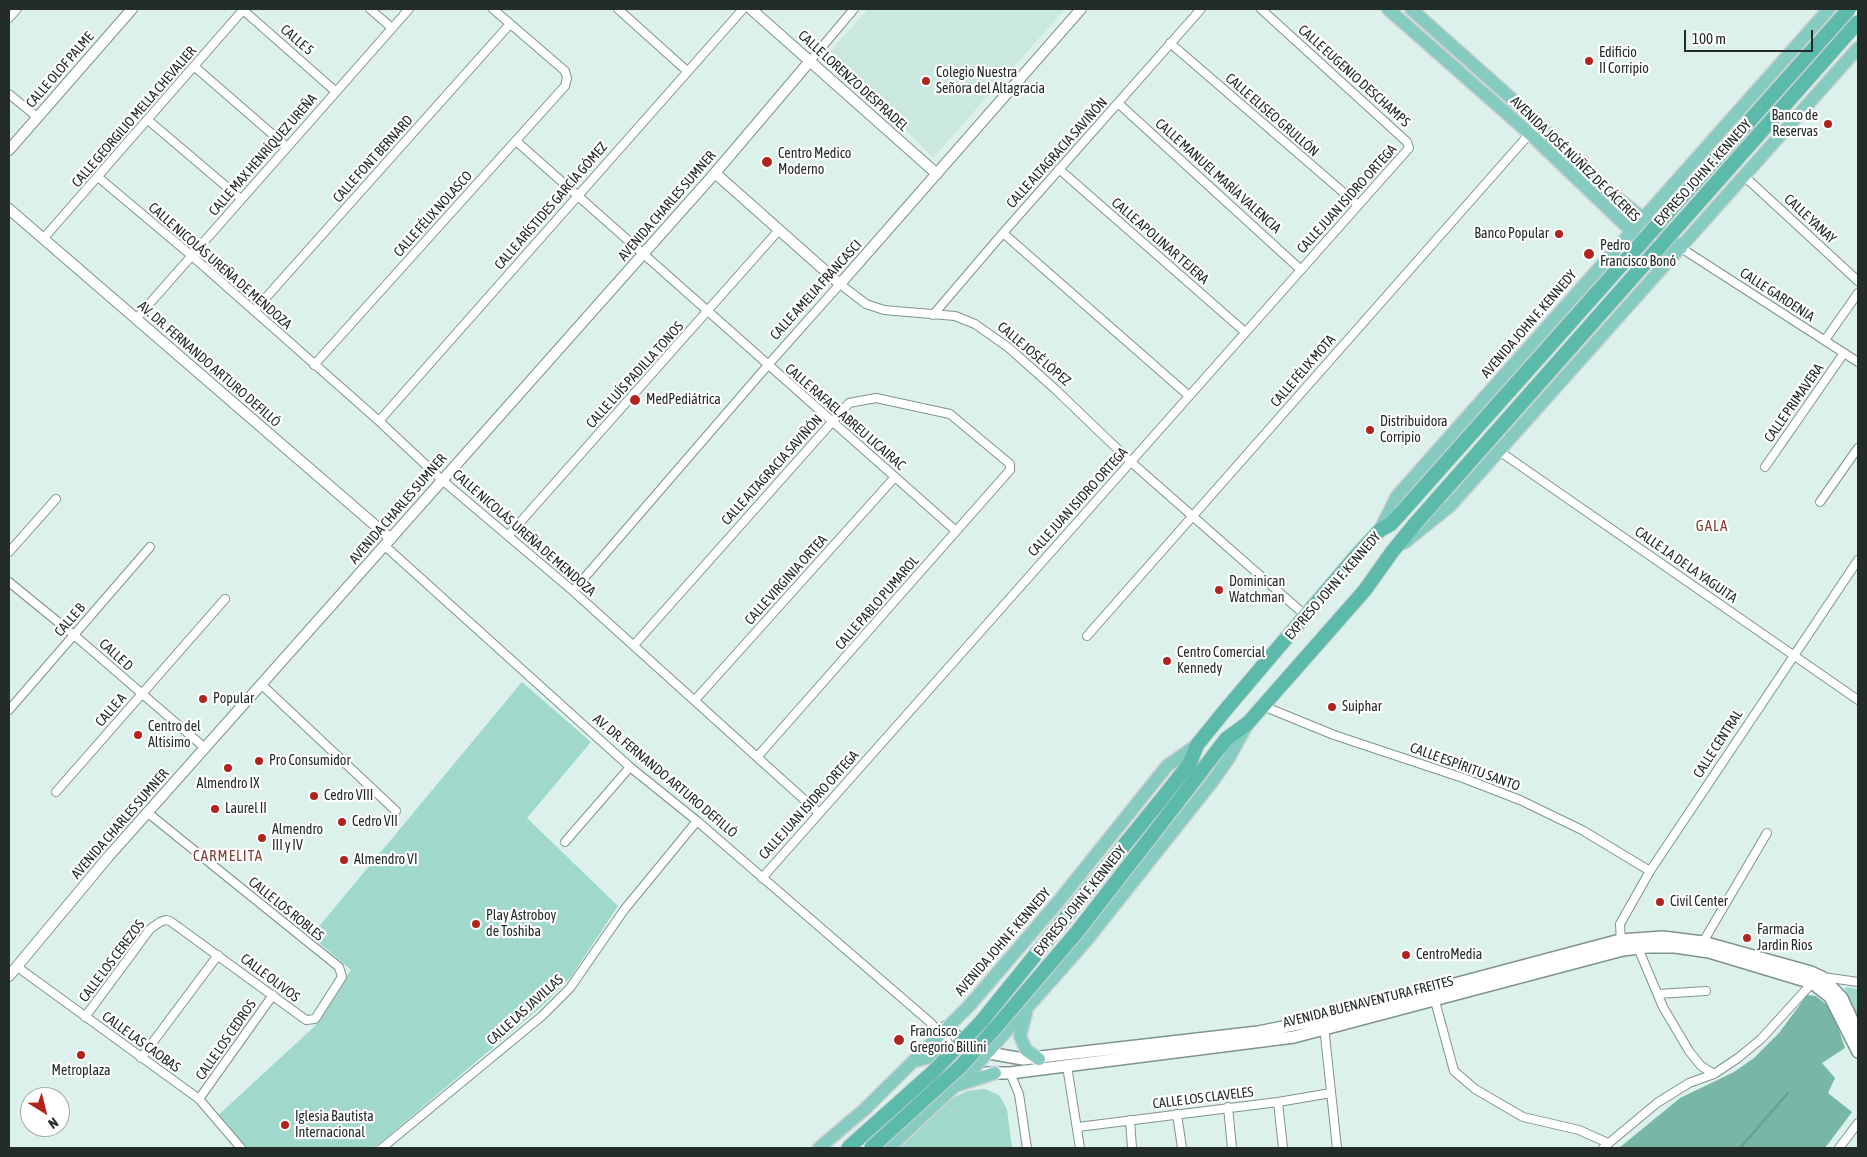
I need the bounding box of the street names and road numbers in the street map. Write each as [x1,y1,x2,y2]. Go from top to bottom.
street label: CALLE 5 [277,21,317,59]
street label: CALLE EUGENIO DESCHAMPS [1295,21,1413,131]
street label: CALLE LORENZO DESPRADEL [794,27,912,135]
street label: CALLE OLOF PALME [23,29,97,111]
street label: CALLE GEORGILIO MELLA CHEVALIER [68,43,200,191]
street label: CALLE ELISEO GRULLÓN [1222,70,1322,160]
street label: CALLE MAX HENRÍQUEZ UREÑA [205,91,321,219]
street label: AVENIDA JOSÉ NÚÑEZ DE CÁCERES [1507,93,1643,225]
street label: CALLE ALTAGRACIA SAVIÑÓN [1003,94,1111,212]
street label: CALLE FONT BERNARD [329,112,417,206]
street label: CALLE MANUEL MARÍA VALENCIA [1152,115,1284,237]
street label: EXPRESO JOHN F. KENNEDY [1651,116,1755,230]
street label: CALLE ARÍSTIDES GARCÍA GÓMEZ [491,139,611,273]
street label: CALLE JUAN ISIDRO ORTEGA [1294,141,1400,257]
street label: AVENIDA CHARLES SUMNER [615,148,719,264]
street label: CALLE FÉLIX NOLASCO [390,168,476,260]
street label: CALLE YANAY [1781,191,1839,247]
street label: CALLE APOLINAR TEJERA [1108,194,1212,288]
street label: CALLE NICOLÁS UREÑA DE MENDOZA [145,199,295,333]
street label: CALLE AMELIA FRANCASCI [767,237,865,343]
street label: CALLE GARDENIA [1737,265,1817,325]
street label: AVENIDA JOHN F. KENNEDY [1478,267,1580,381]
street label: AV. DR. FERNANDO ARTURO DEFILLÓ [134,297,284,431]
street label: CALLE LUÍS PADILLA TONOS [583,318,687,432]
street label: CALLE JOSÉ LÓPEZ [994,318,1074,390]
street label: CALLE FÉLIX MOTA [1267,331,1339,411]
street label: CALLE RAFAEL ABREU LICAIRAC [781,360,909,474]
street label: CALLE PRIMAVERA [1761,361,1827,445]
street label: CALLE ALTAGRACIA SAVIÑÓN [718,411,826,529]
street label: CALLE JUAN ISIDRO ORTEGA [1025,444,1131,560]
street label: AVENIDA CHARLES SUMNER [346,451,450,567]
street label: CALLE NICOLÁS UREÑA DE MENDOZA [449,466,599,600]
street label: CALLE 1A DE LA YAGUITA [1632,523,1740,607]
street label: EXPRESO JOHN F. KENNEDY [1282,529,1384,643]
street label: CALLE VIRGINIA ORTEA [741,532,831,628]
street label: CALLE PABLO PUMAROL [832,553,922,653]
street label: CALLE B [51,600,89,640]
street label: CALLE D [96,635,136,675]
street label: CALLE A [92,690,130,730]
street label: CALLE CENTRAL [1690,707,1746,781]
street label: AV. DR. FERNANDO ARTURO DEFILLÓ [589,711,741,841]
street label: CALLE ESPÍRITU SANTO [1408,739,1522,795]
street label: CALLE JUAN ISIDRO ORTEGA [756,747,862,863]
street label: AVENIDA CHARLES SUMNER [68,766,172,882]
street label: EXPRESO JOHN F. KENNEDY [1030,842,1130,960]
street label: CALLE LOS ROBLES [245,874,327,944]
street label: AVENIDA JOHN F. KENNEDY [952,885,1054,999]
street label: CALLE LOS CEREZOS [76,917,148,1005]
street label: CALLE OLIVOS [237,950,303,1006]
street label: CALLE LAS JAVILLAS [483,971,567,1049]
street label: AVENIDA BUENAVENTURA FREITES [1281,973,1455,1031]
street label: CALLE LOS CEDROS [192,997,260,1083]
street label: CALLE LAS CAOBAS [99,1008,183,1076]
street label: CALLE LOS CLAVELES [1152,1083,1254,1113]

